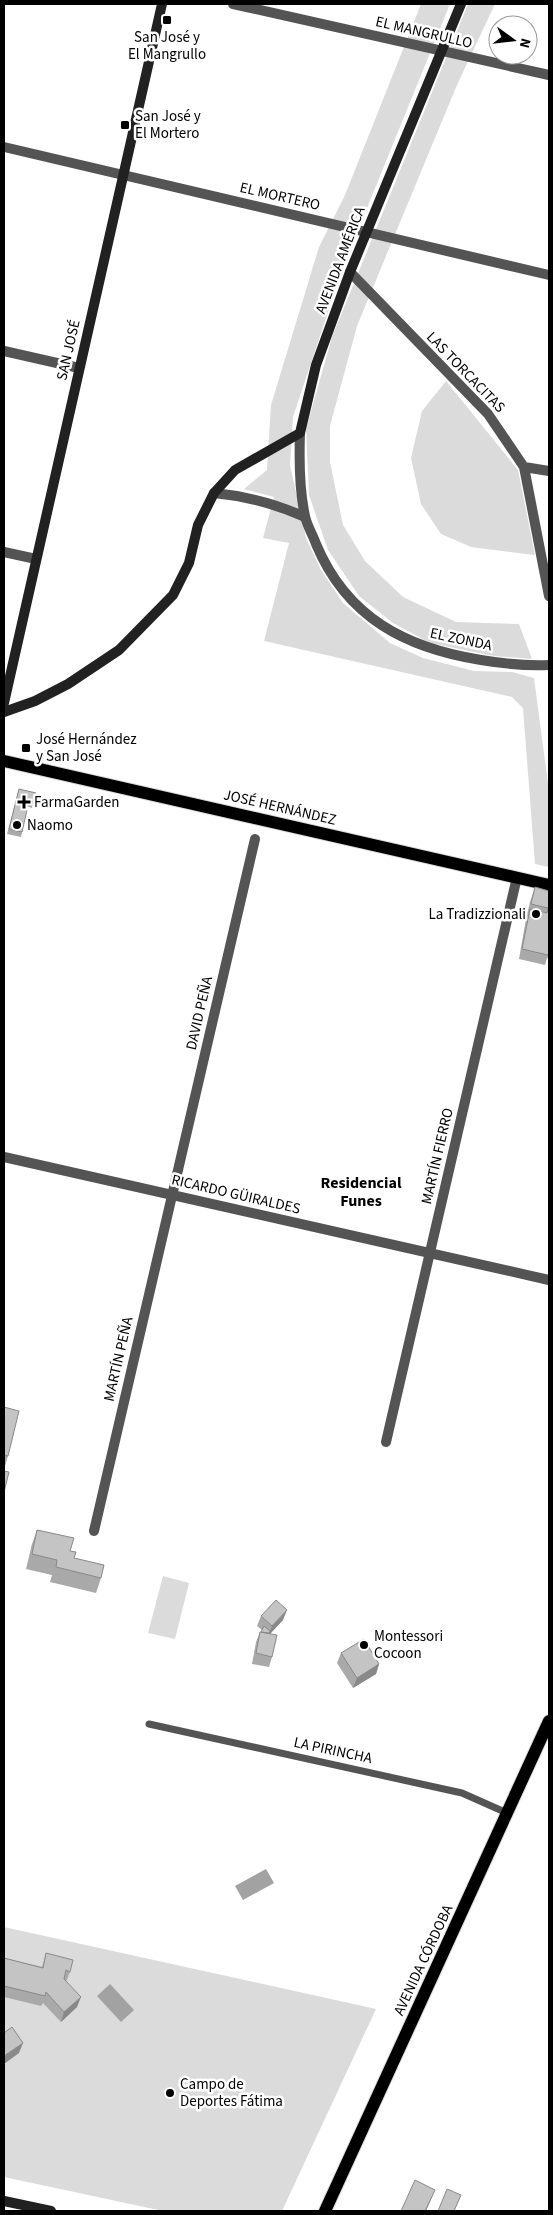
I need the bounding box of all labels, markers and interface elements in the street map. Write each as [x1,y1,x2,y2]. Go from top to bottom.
street label: EL MANGRULLO [373,11,474,54]
marker: San José y El Mangrullo [161,14,173,26]
north arrow [488,15,538,65]
place label: San José y El Mangrullo [128,27,206,65]
text: N [514,36,535,50]
place label: San José y El Mortero [135,106,201,144]
marker: San José y El Mortero [119,119,131,131]
street label: EL MORTERO [238,177,322,216]
street label: AVENIDA AMÉRICA [310,203,371,317]
street label: SAN JOSÉ [51,317,86,383]
street label: LAS TORCACITAS [421,327,510,418]
street label: EL ZONDA [428,623,495,656]
place label: José Hernández y San José [36,729,137,767]
marker: José Hernández y San José [20,742,32,754]
street label: JOSÉ HERNÁNDEZ [221,784,338,831]
place label: FarmaGarden [34,792,120,813]
marker: FarmaGarden [18,796,30,808]
place label: Naomo [27,815,73,836]
marker: Naomo [11,819,23,831]
place label: La Tradizzionali [429,904,526,925]
marker: La Tradizzionali [530,908,542,920]
street label: DAVID PEÑA [181,973,218,1052]
street label: MARTÍN FIERRO [416,1106,459,1206]
street label: RICARDO GÜIRALDES [169,1169,302,1220]
district label: Residencial Funes [321,1172,402,1212]
street label: MARTÍN PEÑA [99,1314,139,1404]
place label: Montessori Cocoon [374,1626,443,1664]
marker: Montessori Cocoon [358,1639,370,1651]
street label: LA PIRINCHA [292,1732,375,1769]
street label: AVENIDA CÓRDOBA [389,1901,459,2019]
place label: Campo de Deportes Fátima [180,2074,283,2112]
marker: Campo de Deportes Fátima [164,2087,176,2099]

